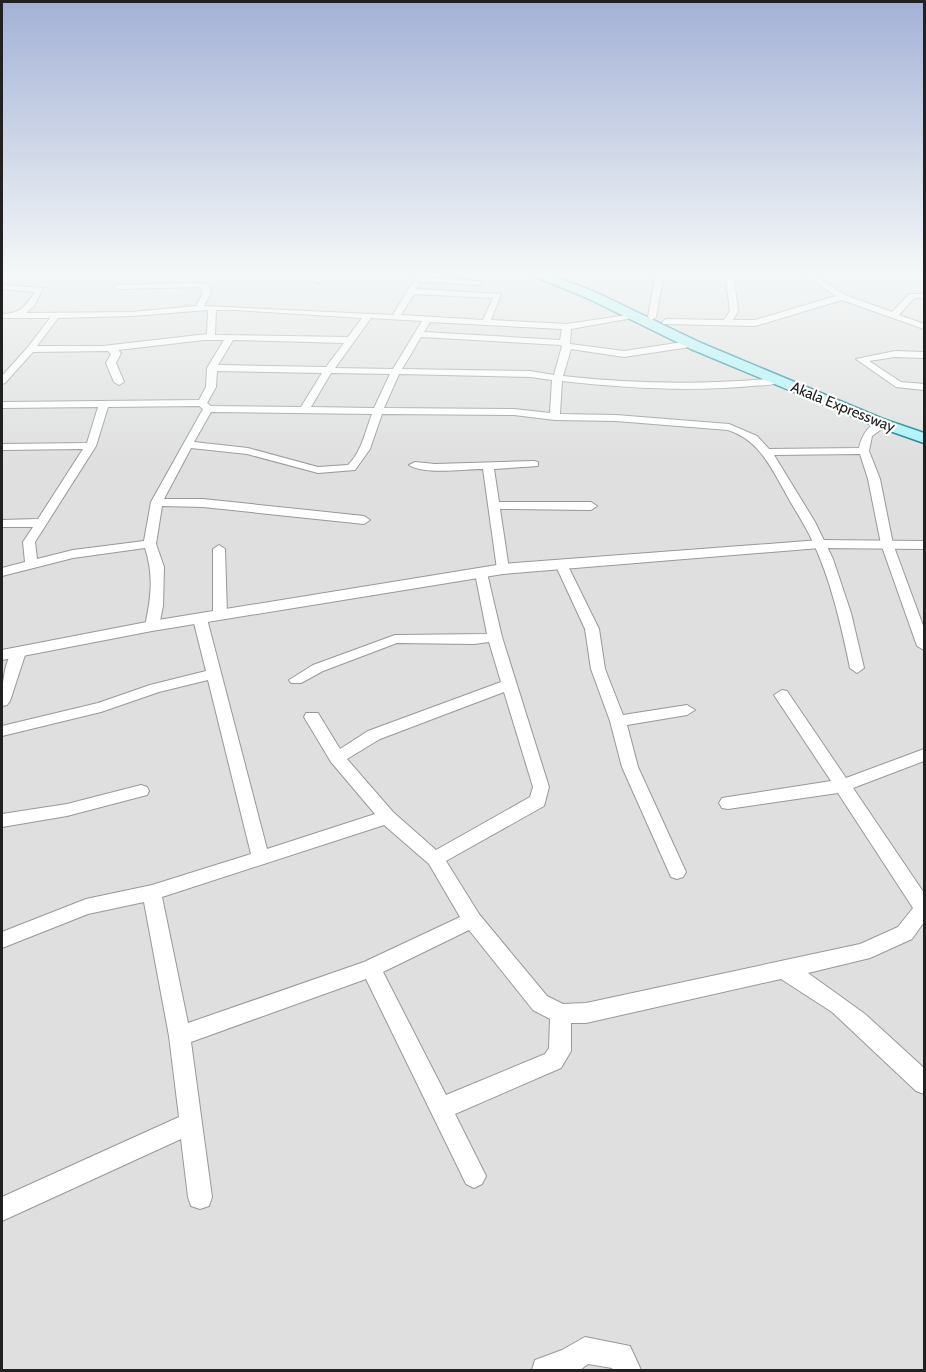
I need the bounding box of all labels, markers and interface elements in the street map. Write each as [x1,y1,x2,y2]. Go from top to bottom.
street label: Akala Expressway [788,378,898,436]

